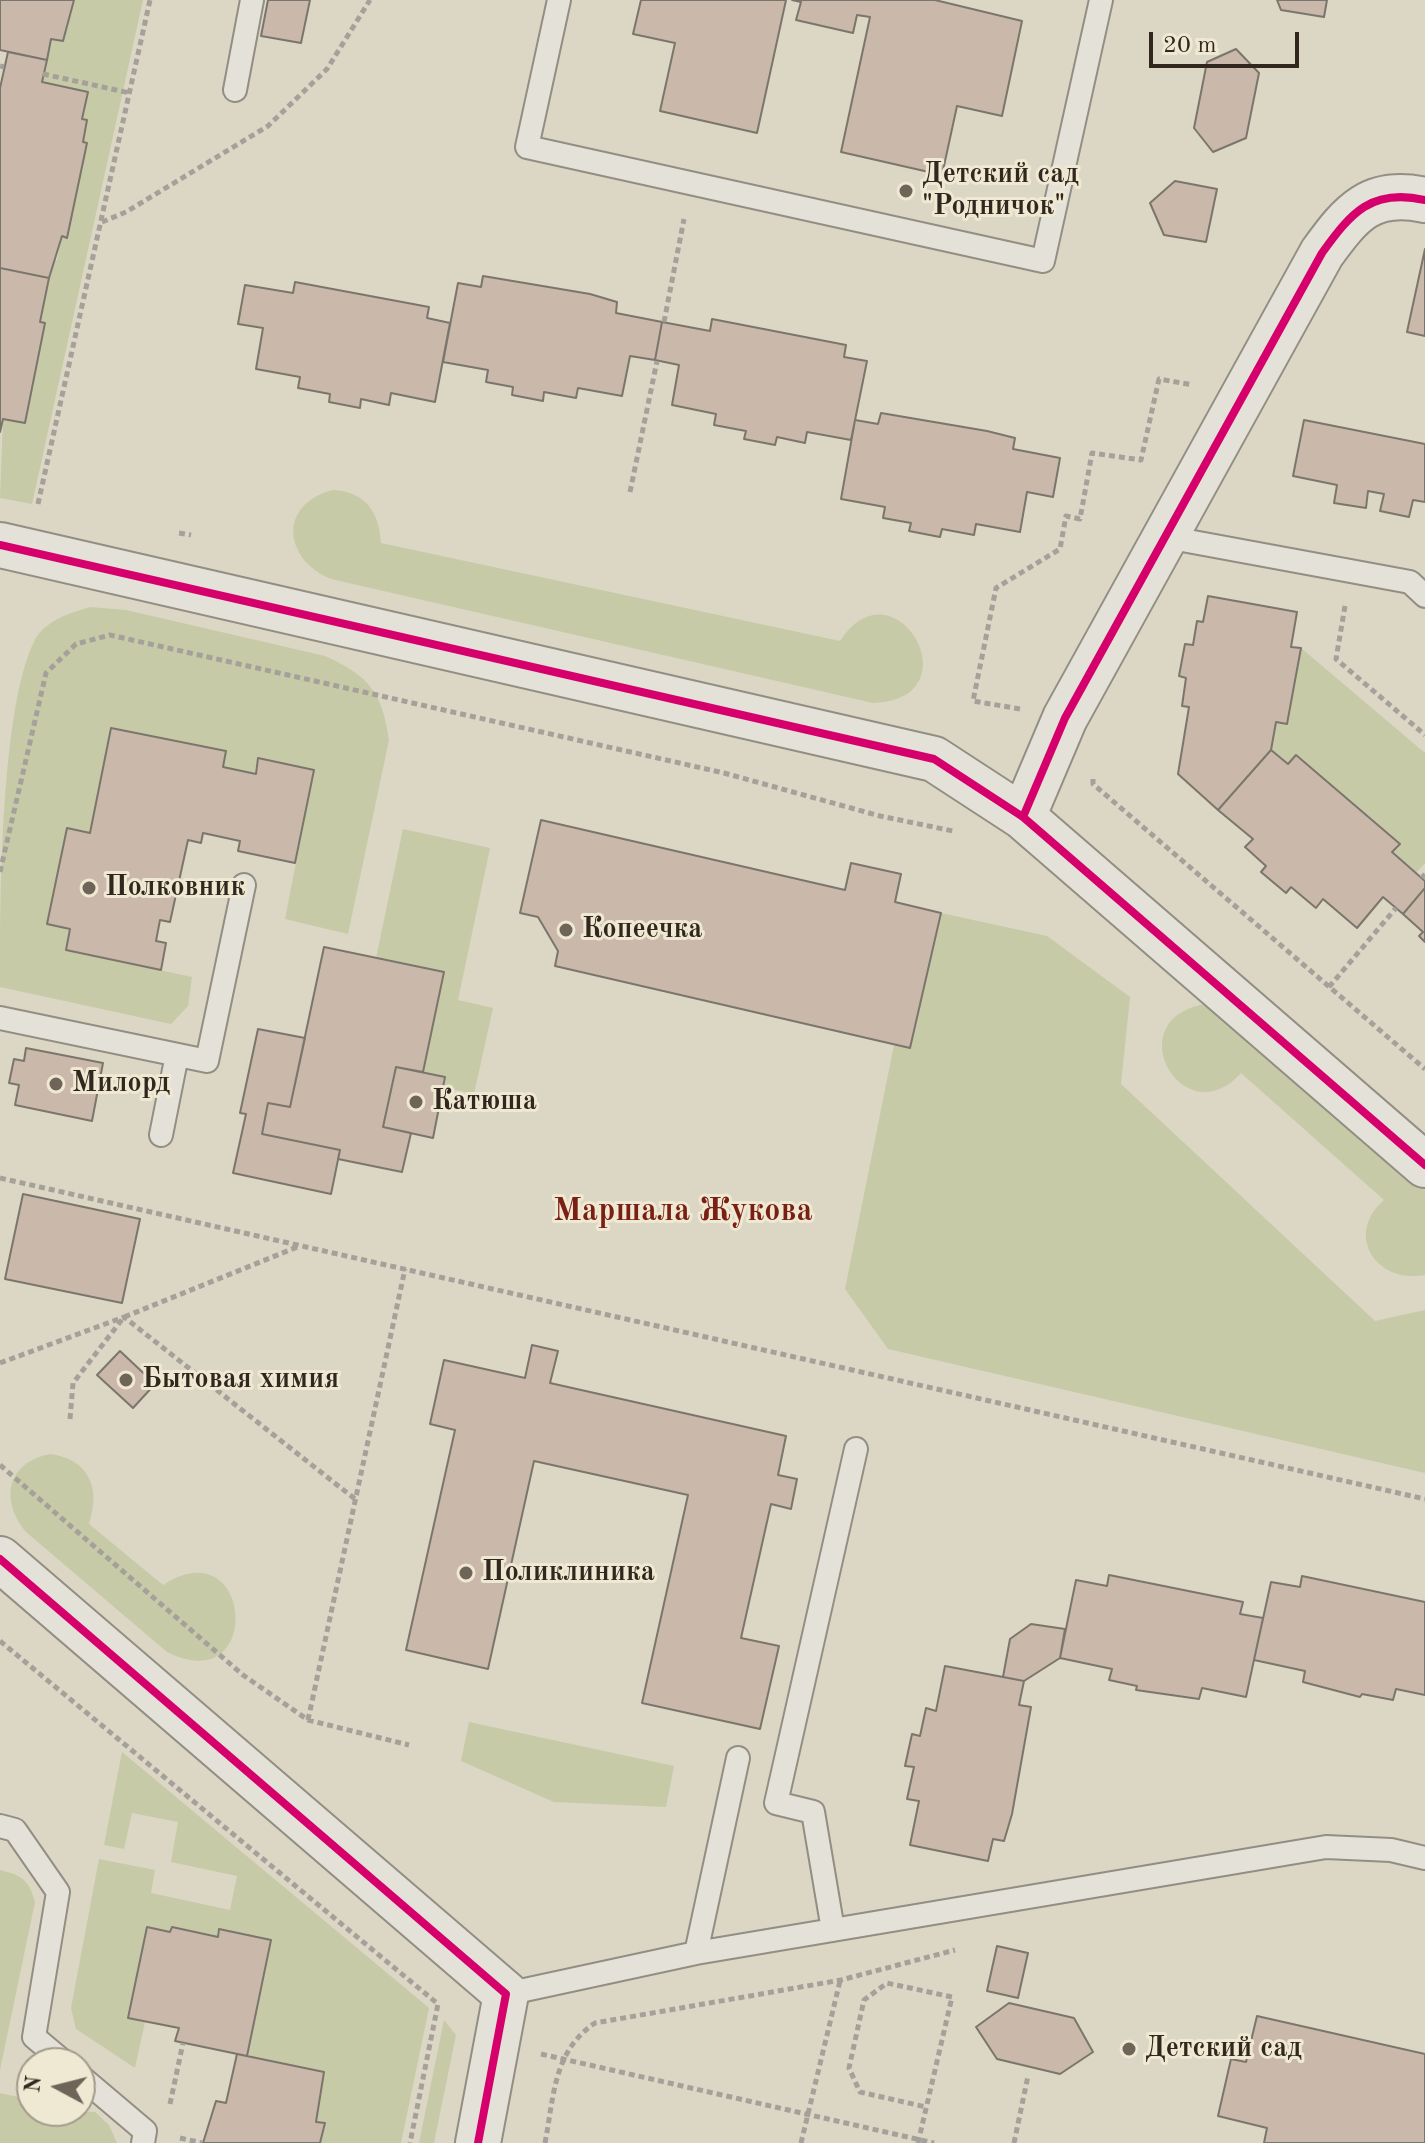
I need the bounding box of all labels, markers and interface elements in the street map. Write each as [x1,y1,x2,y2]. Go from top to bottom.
scale bar [1153,16,1303,66]
text: 20 m [1163,34,1217,58]
place label: Детский сад "Родничок" [922,158,1079,224]
marker: Детский сад "Родничок" [897,182,915,200]
place label: Полковник [105,871,245,905]
marker: Полковник [80,879,98,897]
place label: Копеечка [582,913,703,947]
marker: Копеечка [557,921,575,939]
place label: Милорд [72,1067,170,1101]
marker: Милорд [47,1075,65,1093]
place label: Катюша [432,1085,537,1119]
marker: Катюша [407,1093,425,1111]
district label: Маршала Жукова [553,1193,813,1231]
place label: Бытовая химия [142,1363,339,1397]
marker: Бытовая химия [117,1371,135,1389]
place label: Поликлиника [482,1556,655,1590]
marker: Поликлиника [457,1564,475,1582]
place label: Детский сад [1145,2032,1302,2066]
marker: Детский сад [1120,2040,1138,2058]
north arrow [16,2047,96,2127]
text: N [22,2075,46,2094]

